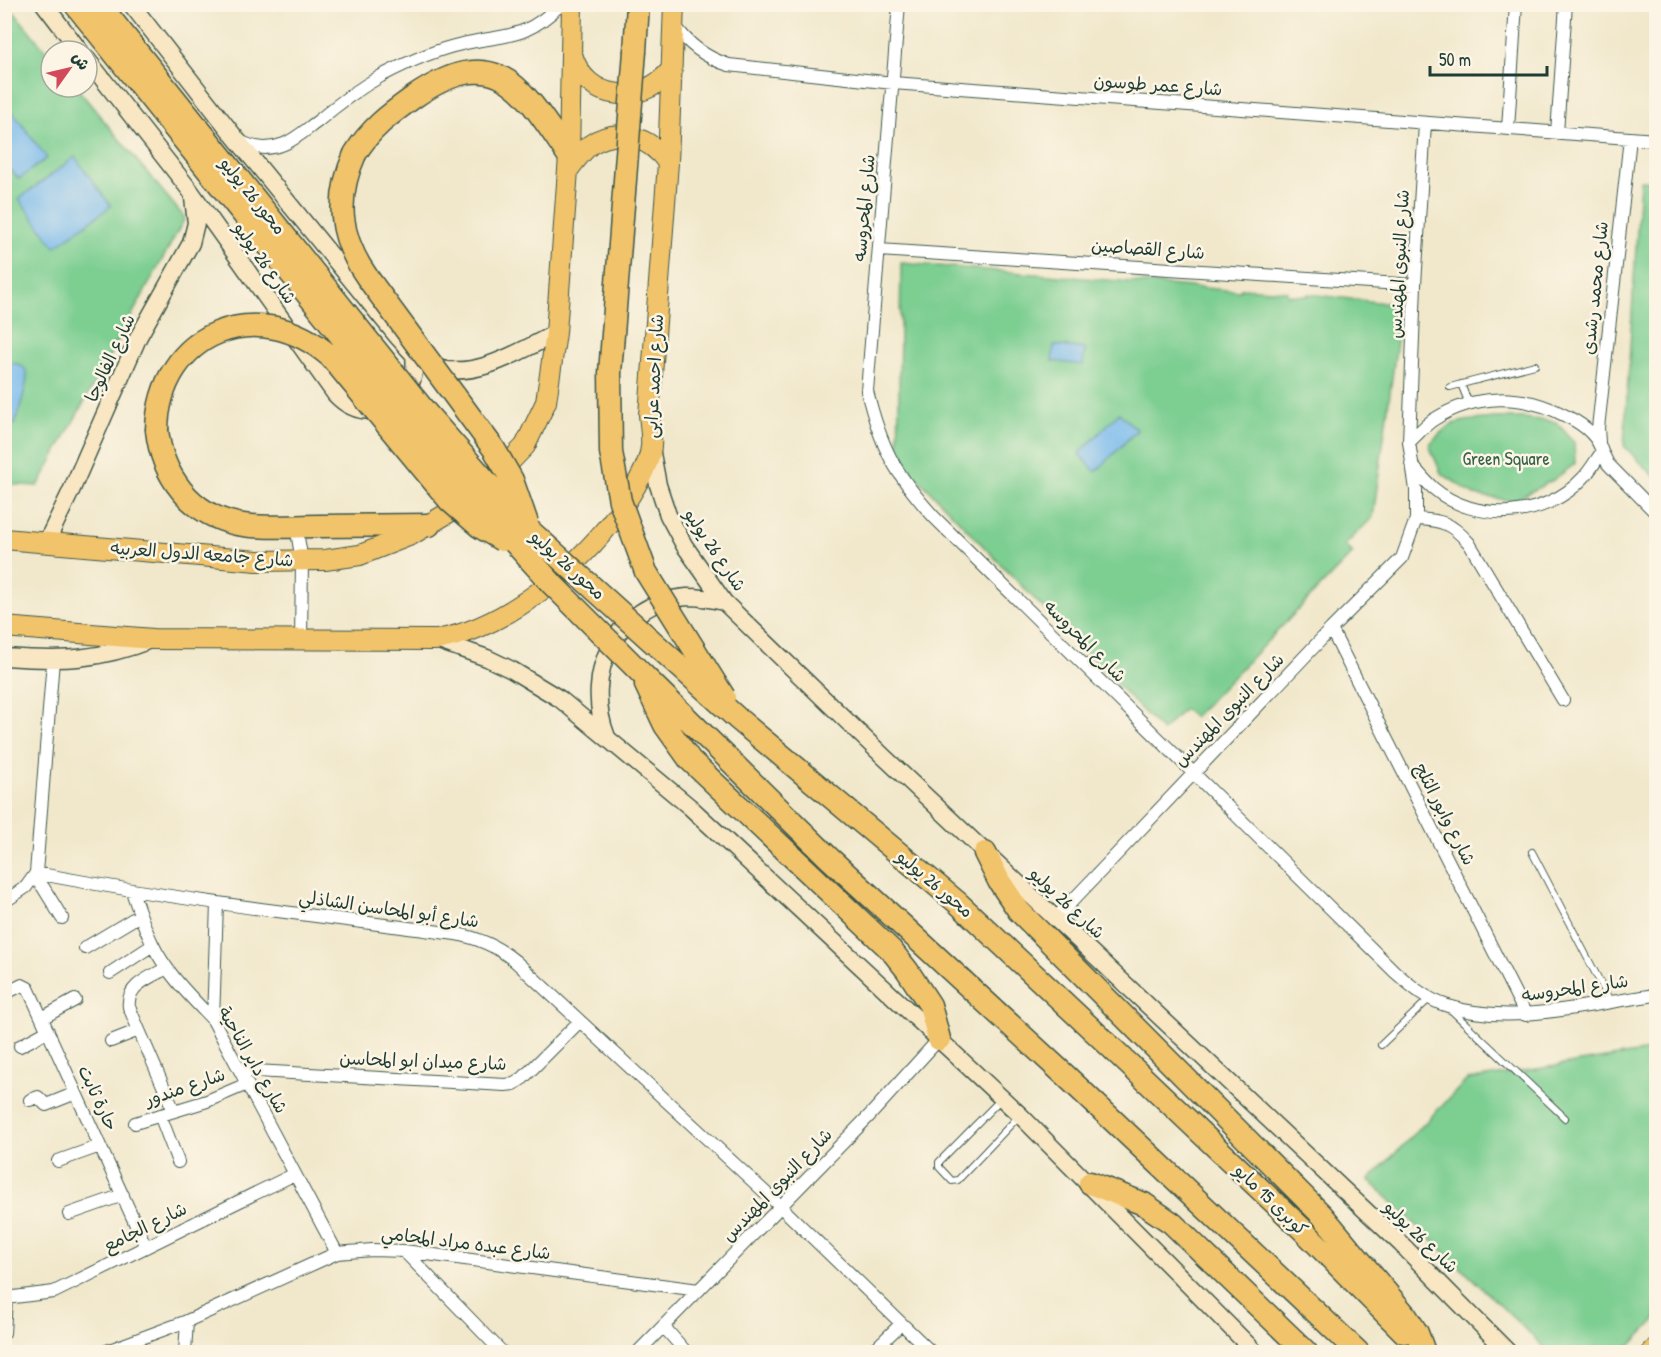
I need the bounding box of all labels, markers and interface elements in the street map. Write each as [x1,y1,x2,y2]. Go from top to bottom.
north arrow [39,39,99,99]
scale bar [1430,39,1547,77]
text: ش [67,47,95,74]
text: 50 m [1439,47,1471,72]
street label: شارع عمر طوسون [1093,68,1223,101]
street label: محور 26 يوليو [214,151,292,240]
street label: شارع المحروسه [846,153,881,263]
street label: شارع النبوى المهندس [1382,189,1415,339]
street label: شارع 26 يوليو [227,216,303,309]
street label: شارع محمد رشدى [1575,220,1614,356]
street label: شارع القصاصين [1090,232,1206,265]
street label: شارع الفالوجا [78,310,141,406]
street label: شارع احمد عرابى [638,313,669,439]
park label: Green Square [1462,446,1550,471]
street label: شارع 26 يوليو [678,503,752,596]
street label: محور 26 يوليو [525,523,611,605]
street label: شارع جامعه الدول العربيه [110,535,294,572]
street label: شارع المحروسه [1039,594,1132,687]
street label: شارع النبوى المهندس [1168,647,1289,772]
street label: شارع وابور الثلج [1409,758,1482,869]
street label: محور 26 يوليو [891,843,979,923]
street label: شارع 26 يوليو [1023,860,1111,944]
street label: شارع أبو المحاسن الشاذلي [297,884,481,937]
street label: شارع المحروسه [1520,968,1630,1007]
street label: شارع داير الناحية [213,1002,294,1118]
street label: شارع ميدان ابو المحاسن [339,1045,507,1076]
street label: حارة ثابت [72,1061,125,1135]
street label: شارع مندور [139,1061,228,1113]
street label: شارع النبوى المهندس [716,1122,837,1247]
street label: كوبرى 15 مايو [1228,1157,1314,1241]
street label: شارع 26 يوليو [1378,1194,1464,1279]
street label: شارع الجامع [99,1196,191,1258]
street label: شارع عبده مراد المحامي [380,1220,552,1269]

